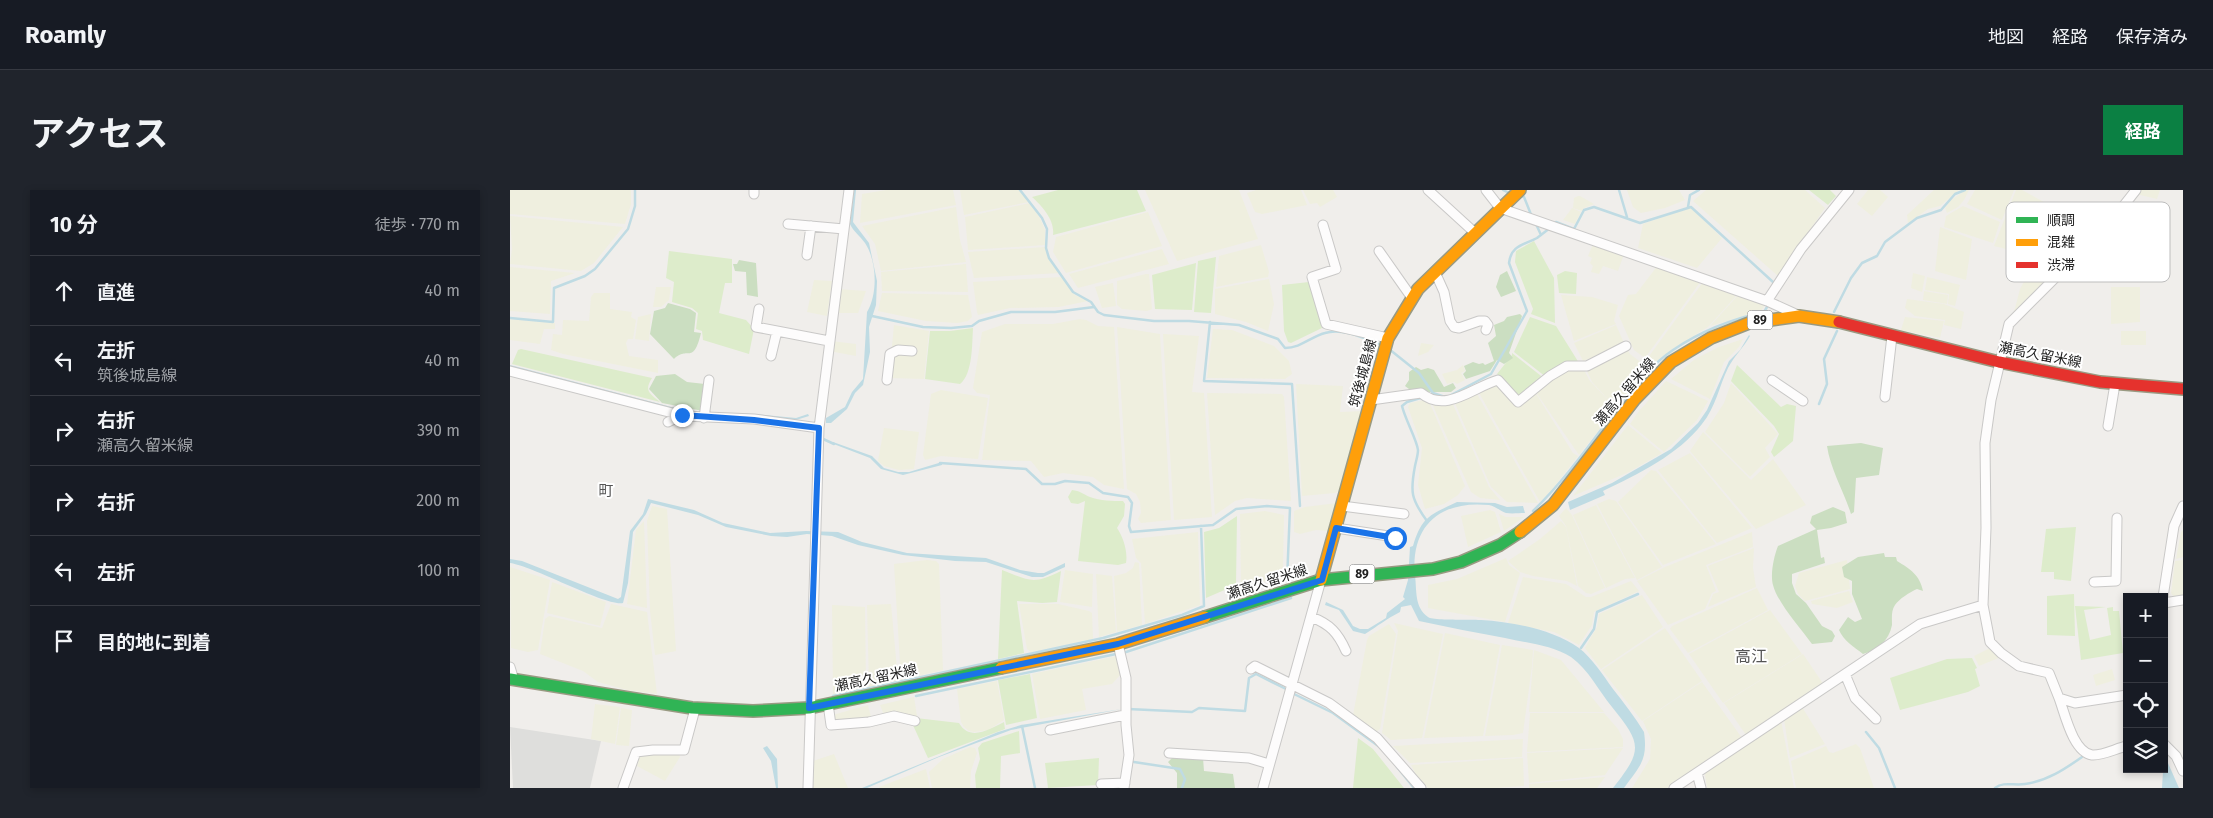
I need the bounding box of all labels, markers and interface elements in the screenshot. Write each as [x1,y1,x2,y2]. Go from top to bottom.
text: Roamly [25,21,106,49]
text: 地図 [1988,26,2024,48]
text: 経路 [2052,26,2088,48]
text: 保存済み [2116,26,2188,48]
button: 経路 [2103,105,2183,155]
text: アクセス [30,113,168,155]
legend [2006,202,2170,282]
text: 10 分 [50,212,98,238]
text: 順調 [2047,212,2075,229]
text: 徒歩 · 770 m [375,215,460,234]
text: 混雑 [2047,234,2075,251]
text: 渋滞 [2047,257,2075,274]
icon: ahead [50,277,78,305]
text: 直進 [97,281,135,304]
text: 40 m [425,281,460,300]
road number: 89 [1748,310,1772,330]
street label: 筑後城島線 [1346,337,1380,409]
text: 左折 [97,339,135,362]
street label: 瀬高久留米線 [1997,339,2083,371]
icon: left [50,347,78,375]
text: 40 m [425,351,460,370]
street label: 瀬高久留米線 [1591,355,1659,429]
text: 筑後城島線 [97,366,177,385]
route end [671,404,694,427]
text: 右折 [97,409,135,432]
icon: right [50,417,78,445]
text: 390 m [417,421,460,440]
text: 瀬高久留米線 [97,436,193,455]
district label: 町 [598,482,614,500]
icon: right [50,487,78,515]
text: 右折 [97,491,135,514]
text: 200 m [416,491,460,510]
route start [1384,527,1407,550]
icon: left [50,557,78,585]
text: 左折 [97,561,135,584]
text: 100 m [417,561,460,580]
street label: 瀬高久留米線 [1224,561,1310,603]
road number: 89 [1350,564,1374,584]
map controls [2123,593,2168,773]
button: + [2123,593,2168,638]
icon: arrive [50,627,78,655]
text: 目的地に到着 [97,631,211,654]
button: − [2123,638,2168,683]
district label: 高江 [1735,647,1767,666]
street label: 瀬高久留米線 [833,661,919,695]
button: locate [2123,683,2168,728]
button: layers [2123,728,2168,773]

